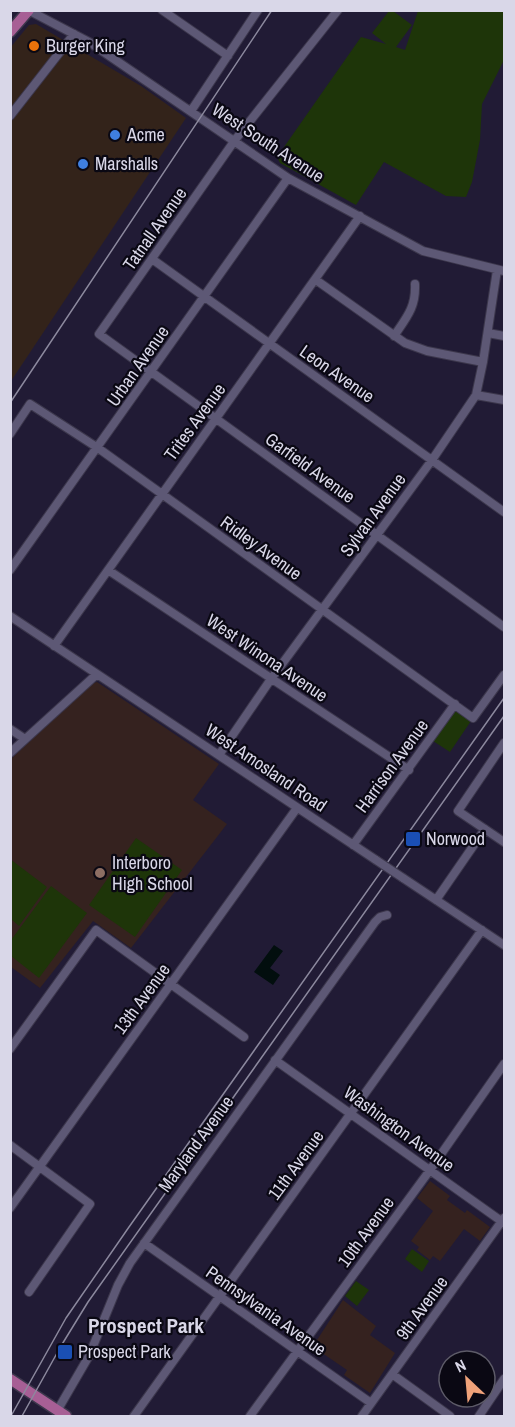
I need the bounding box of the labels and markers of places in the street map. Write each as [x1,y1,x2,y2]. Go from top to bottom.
place label: Burger King [46,33,126,58]
marker: Burger King [27,39,41,53]
place label: Acme [126,122,165,147]
marker: Acme [108,128,122,142]
place label: Marshalls [95,151,158,176]
marker: Marshalls [76,157,90,171]
place label: Norwood [426,826,485,851]
marker: Norwood [404,830,422,848]
place label: Interboro High School [112,850,192,896]
marker: Interboro High School [93,866,107,880]
place label: Prospect Park [78,1339,171,1364]
marker: Prospect Park [56,1343,74,1361]

